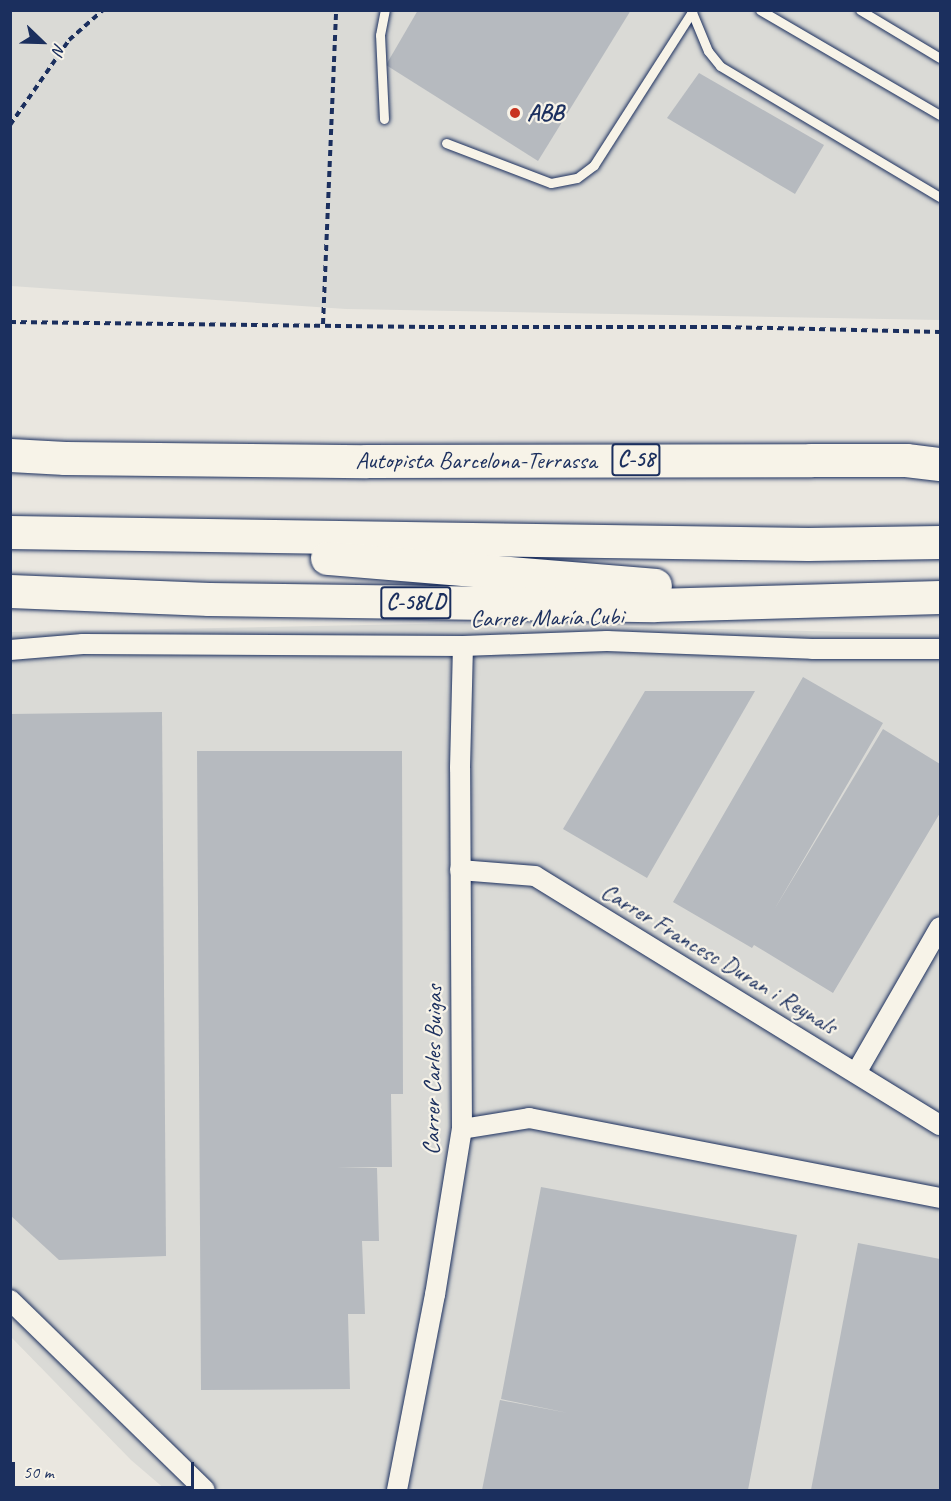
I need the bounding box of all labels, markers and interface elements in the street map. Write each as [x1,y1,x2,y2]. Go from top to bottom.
north arrow [12,12,72,72]
text: N [47,41,70,57]
place label: ABB [527,99,564,127]
marker: ABB [508,106,522,120]
road number: C-58 [610,441,662,479]
street label: Autopista Barcelona-Terrassa [355,447,597,475]
road number: C-58LD [380,584,452,622]
street label: Carrer María Cubi [470,602,624,634]
street label: Carrer Francesc Duran i Reynals [596,877,842,1041]
street label: Carrer Carles Buigas [417,985,449,1155]
scale bar [15,1450,196,1488]
text: 50 m [23,1461,54,1483]

